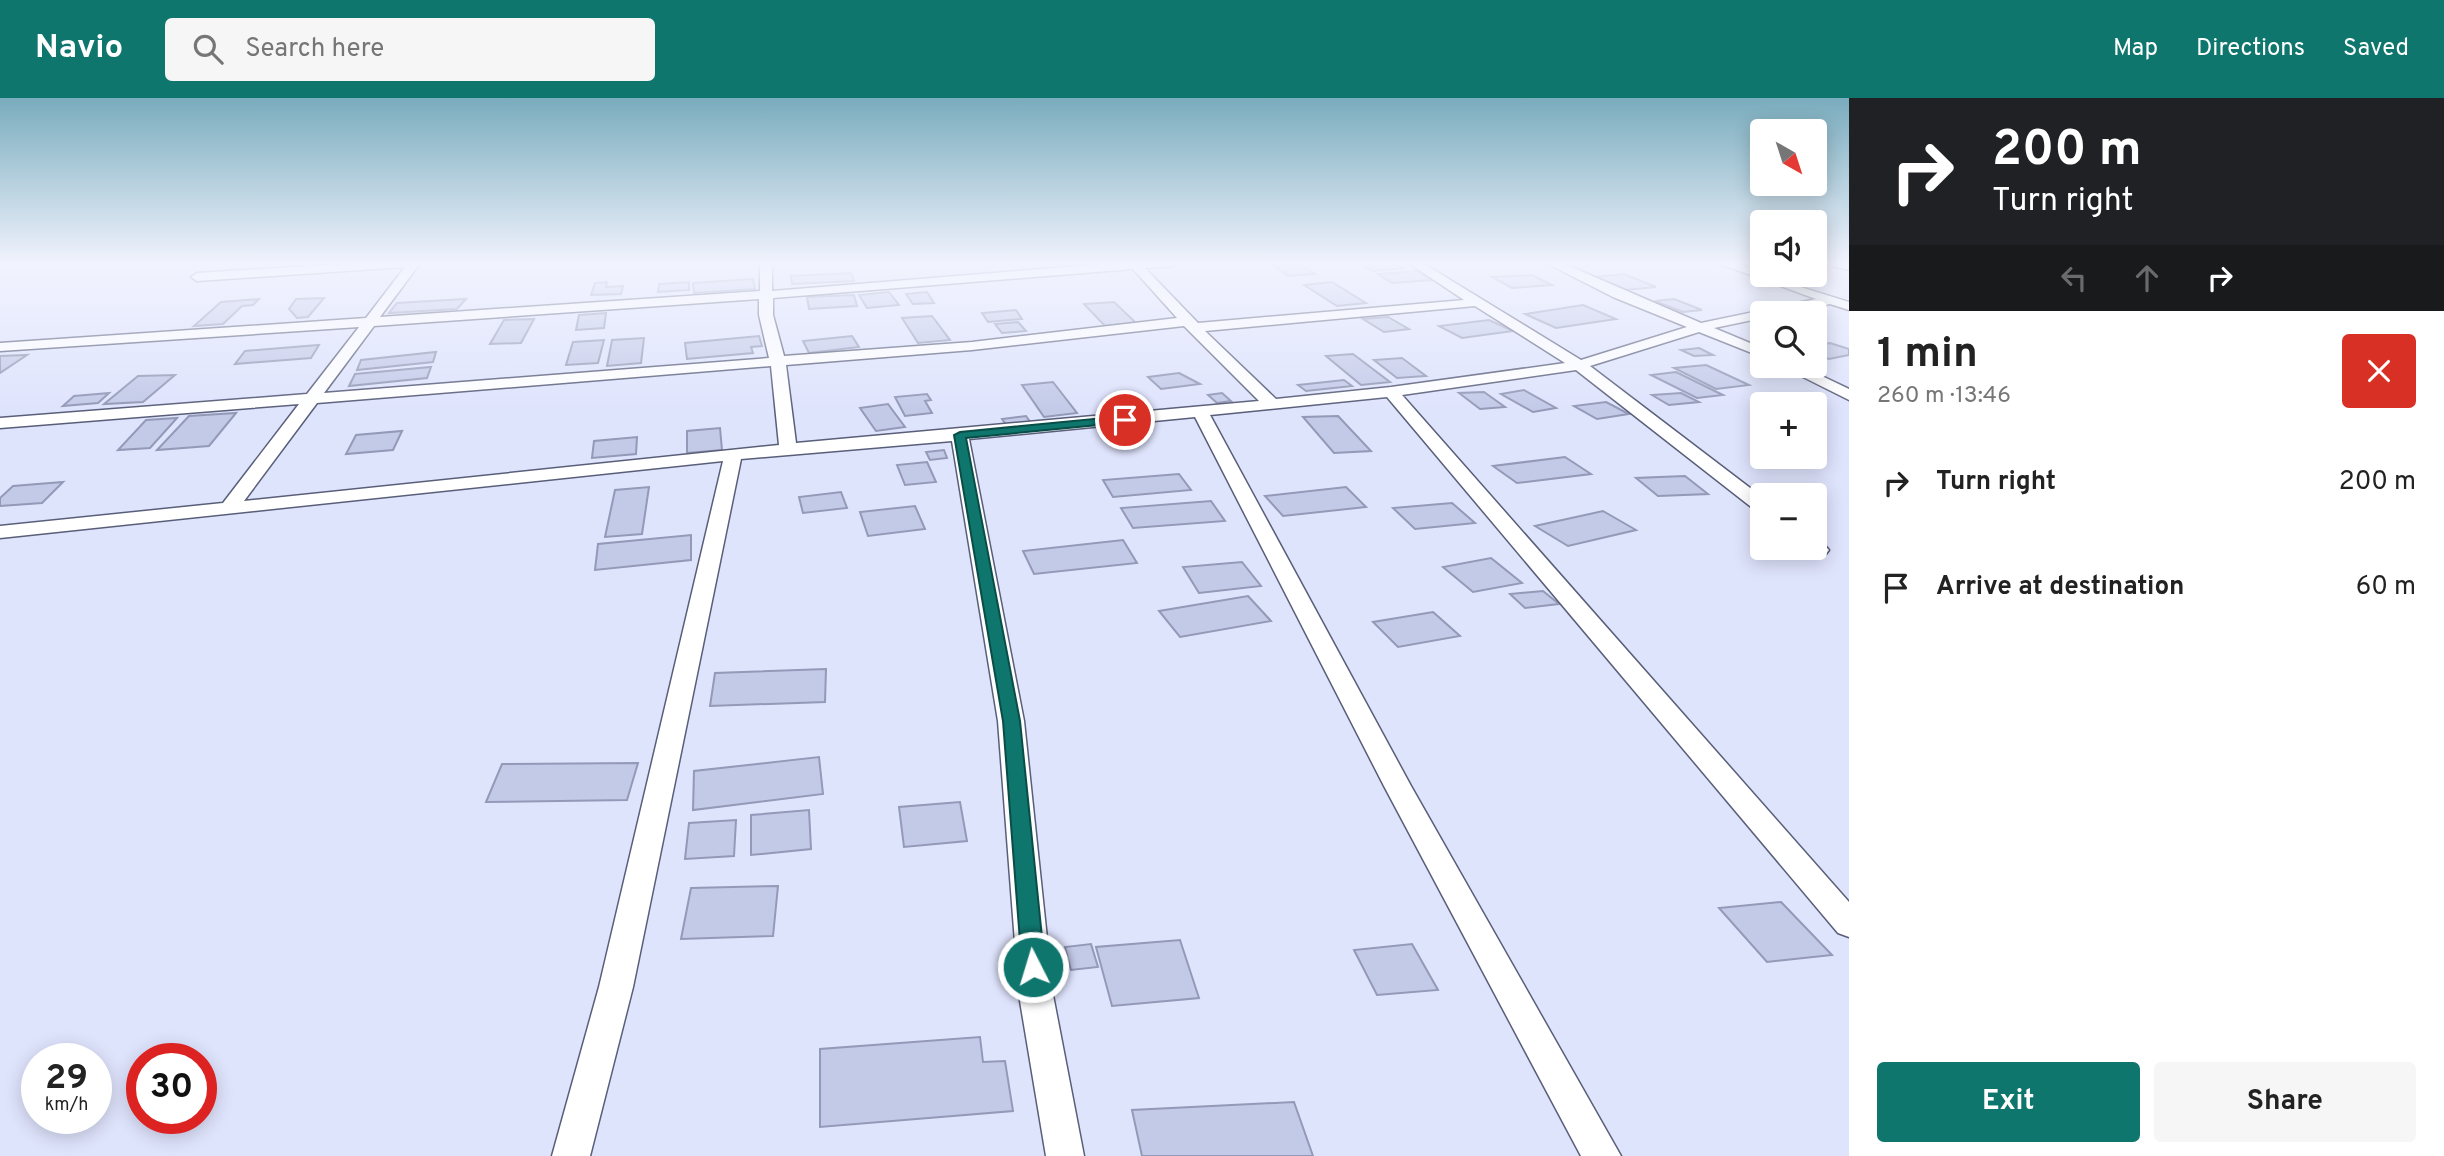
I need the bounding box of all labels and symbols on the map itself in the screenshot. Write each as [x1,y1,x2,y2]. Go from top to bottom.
north arrow [1750,119,1827,196]
pin [1095,390,1155,450]
position arrow [996,930,1070,1004]
speed limit sign: 30 [126,1043,217,1134]

